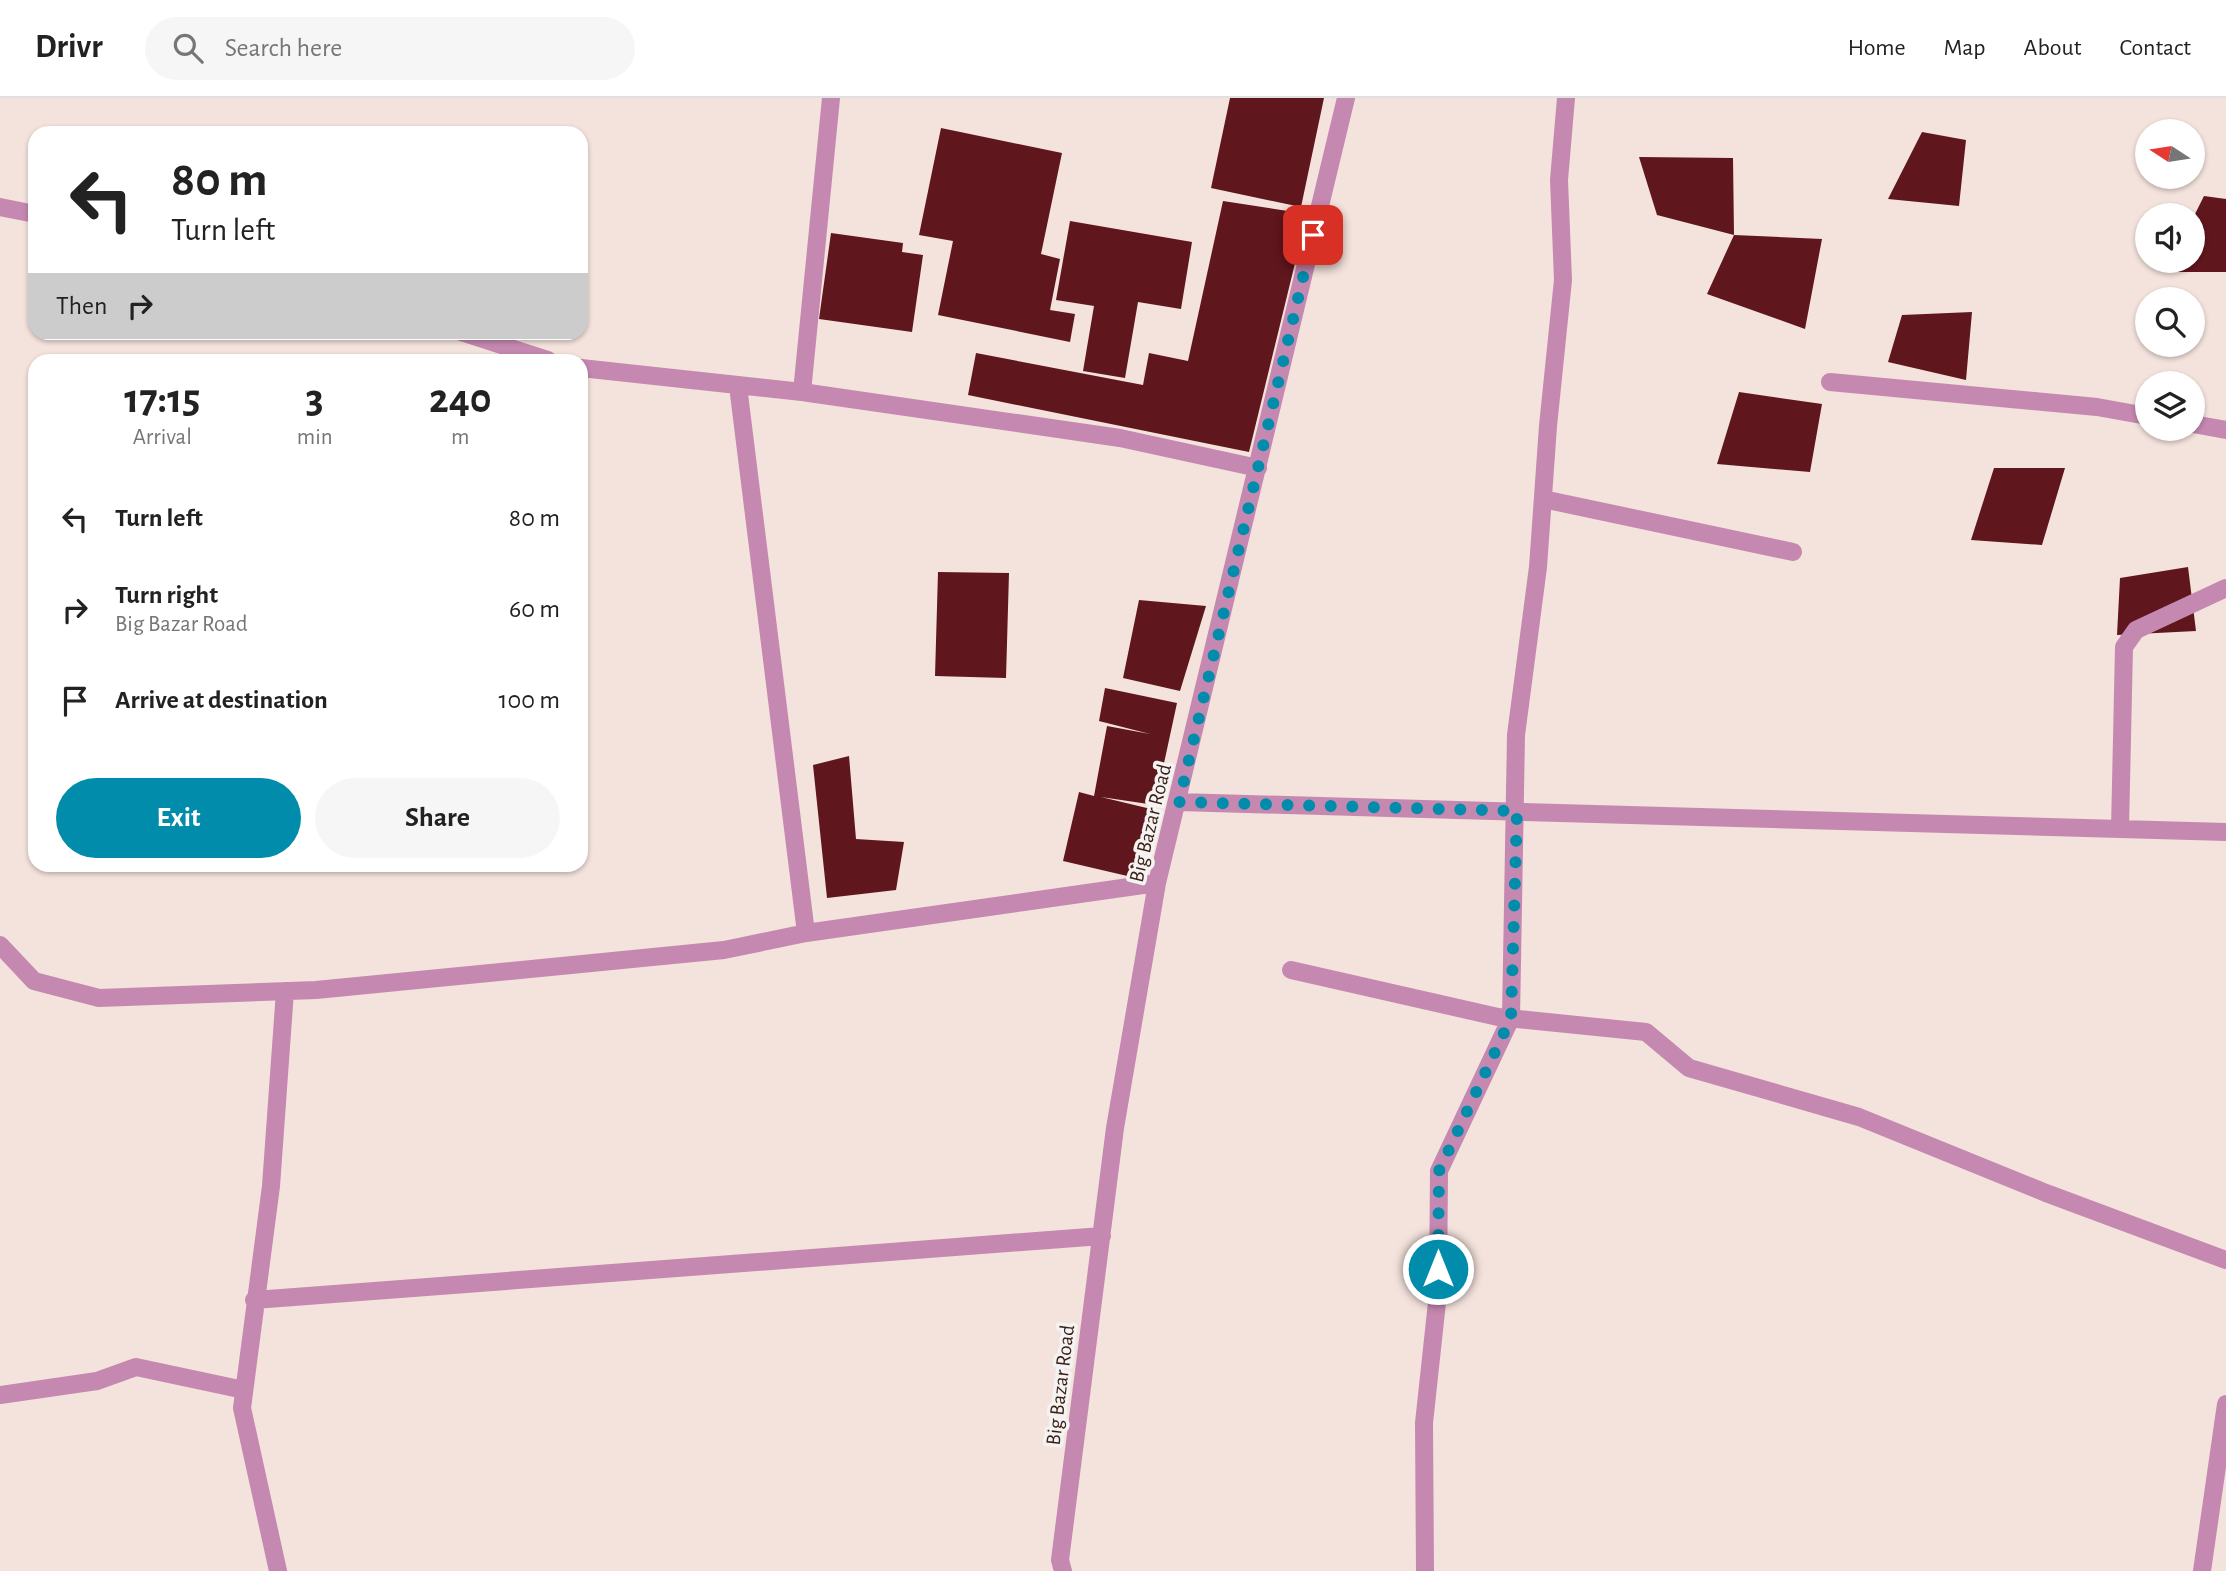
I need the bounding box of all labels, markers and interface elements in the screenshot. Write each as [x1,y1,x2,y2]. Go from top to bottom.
search box [145,17,635,80]
icon: search [169,29,207,67]
text: Drivr [35,31,103,64]
text: Search here [225,35,342,61]
text: Home [1848,36,1906,60]
text: Map [1944,36,1986,60]
text: About [2024,36,2081,60]
text: Contact [2119,36,2191,60]
north arrow [2135,119,2205,189]
map controls [2135,119,2205,441]
icon: left [56,154,147,245]
text: 80 m [171,156,268,205]
button: sound [2135,203,2205,273]
pin [1283,205,1343,265]
text: Turn left [171,214,275,246]
icon: arrive [1294,216,1332,254]
icon: right [121,287,159,325]
button: search [2135,287,2205,357]
text: Then [56,293,107,319]
button: layers [2135,371,2205,441]
text: 17:15 [124,378,200,420]
text: 3 [306,378,324,420]
text: 240 [429,378,492,420]
text: Arrival [133,426,192,449]
text: min [297,426,333,449]
text: m [451,426,469,449]
icon: left [56,500,94,538]
text: Turn left [115,505,203,531]
text: 80 m [509,505,560,531]
text: Turn right [115,582,218,608]
icon: right [56,591,94,629]
text: 60 m [509,596,560,622]
text: Big Bazar Road [115,613,248,636]
icon: arrive [56,682,94,720]
text: Arrive at destination [115,687,328,713]
text: 100 m [499,687,560,713]
street label: Big Bazar Road [1126,762,1175,884]
button: Exit [56,778,301,858]
button: Share [315,778,560,858]
position arrow [1401,1232,1475,1306]
street label: Big Bazar Road [1043,1324,1078,1446]

